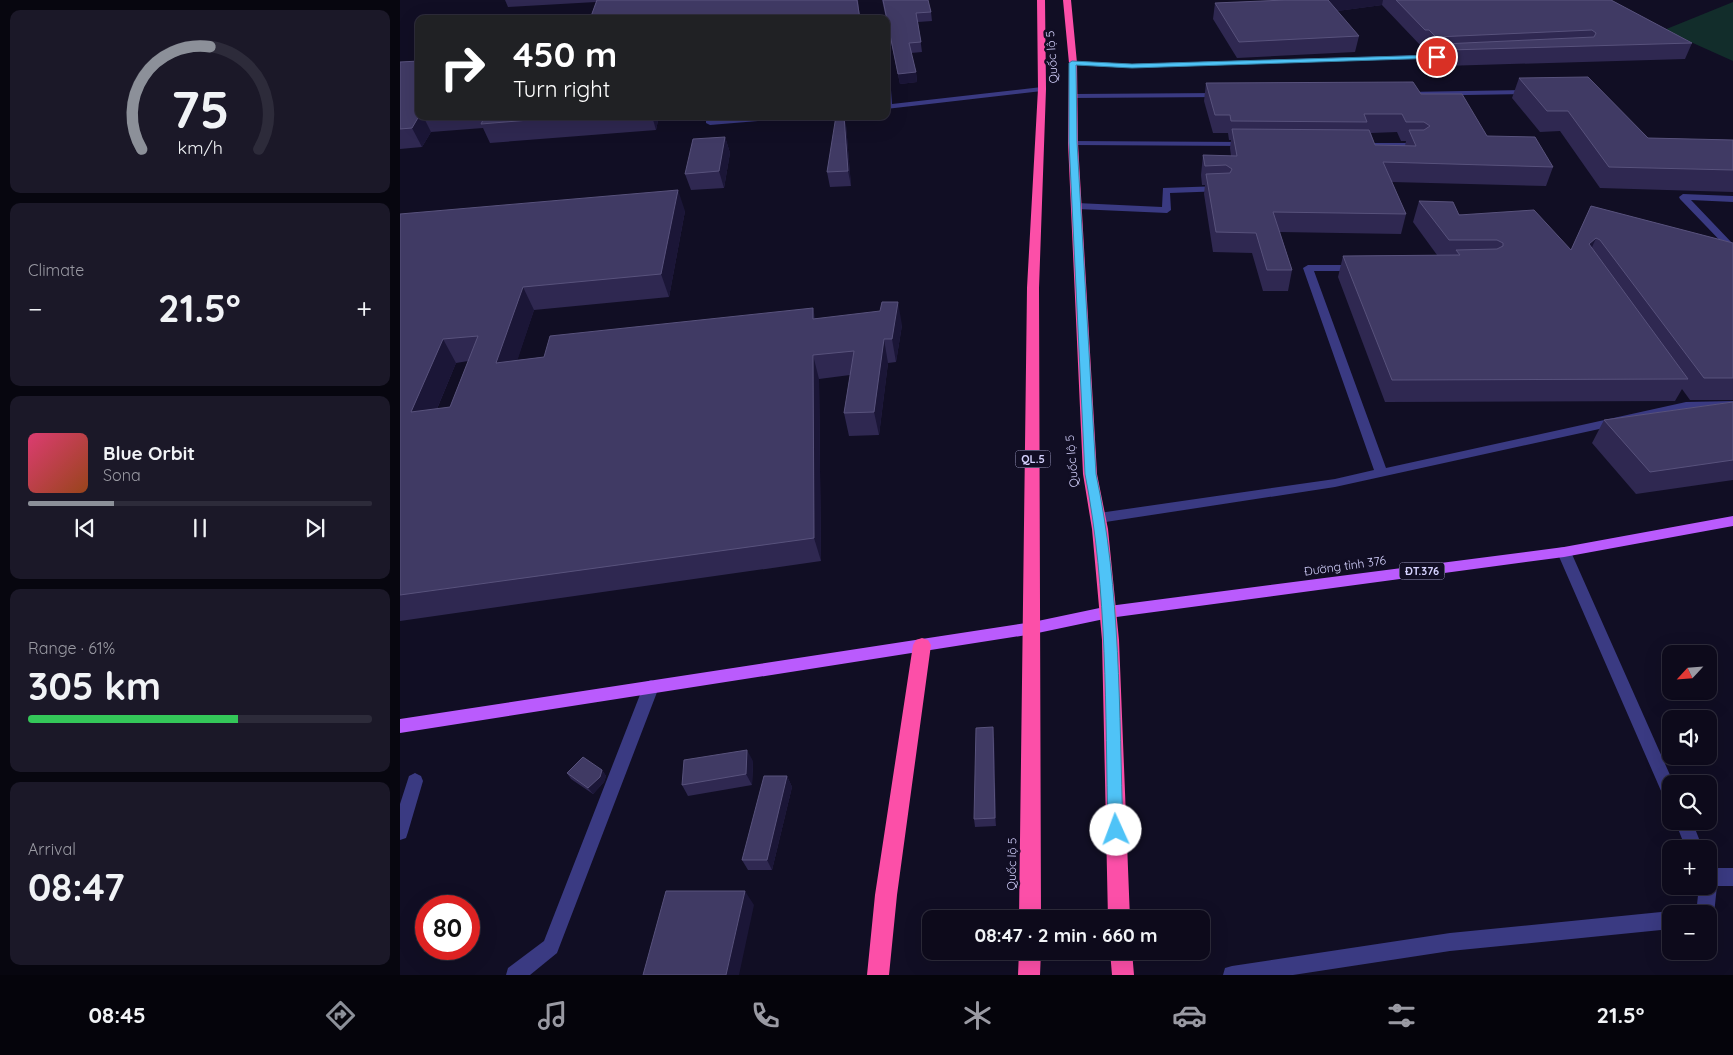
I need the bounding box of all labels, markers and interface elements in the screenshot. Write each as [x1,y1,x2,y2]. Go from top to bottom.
street label: Quốc lộ 5 [1042,30,1061,84]
text: 450 m [513,32,617,76]
icon: right [430,35,495,100]
pin [1416,36,1458,78]
icon: arrive [1423,43,1451,71]
text: Turn right [513,75,610,103]
text: 75 [171,76,229,141]
text: km/h [177,136,223,158]
text: Climate [28,260,84,280]
text: 21.5° [158,284,241,332]
text: − [28,291,43,326]
text: + [356,291,372,326]
street label: Quốc lộ 5 [1062,434,1081,488]
text: Blue Orbit [103,441,195,465]
road number: QL.5 [1016,450,1050,468]
text: Sona [103,465,141,485]
icon: previous [71,514,99,542]
icon: pause [186,514,214,542]
icon: next [301,514,329,542]
street label: Đường tỉnh 376 [1303,552,1387,579]
road number: ĐT.376 [1400,562,1444,580]
text: Range · 61% [28,638,115,658]
north arrow [1662,645,1718,700]
map controls [1662,645,1717,960]
text: 305 km [28,662,161,710]
button: sound [1662,710,1717,765]
button: search [1662,775,1717,830]
position arrow [1089,803,1141,855]
street label: Quốc lộ 5 [1004,838,1019,890]
text: Arrival [28,839,76,859]
button: + [1662,840,1717,895]
text: 08:47 [28,863,125,911]
speed limit sign: 80 [415,895,480,960]
button: − [1662,905,1717,960]
text: 08:47 · 2 min · 660 m [975,923,1158,947]
icon: directions [323,998,358,1033]
icon: music [535,998,570,1033]
icon: phone [748,998,783,1033]
icon: climate [960,998,995,1033]
icon: car [1172,998,1207,1033]
icon: filters [1384,998,1419,1033]
text: 08:45 [89,1001,146,1029]
text: 21.5° [1596,1001,1644,1029]

